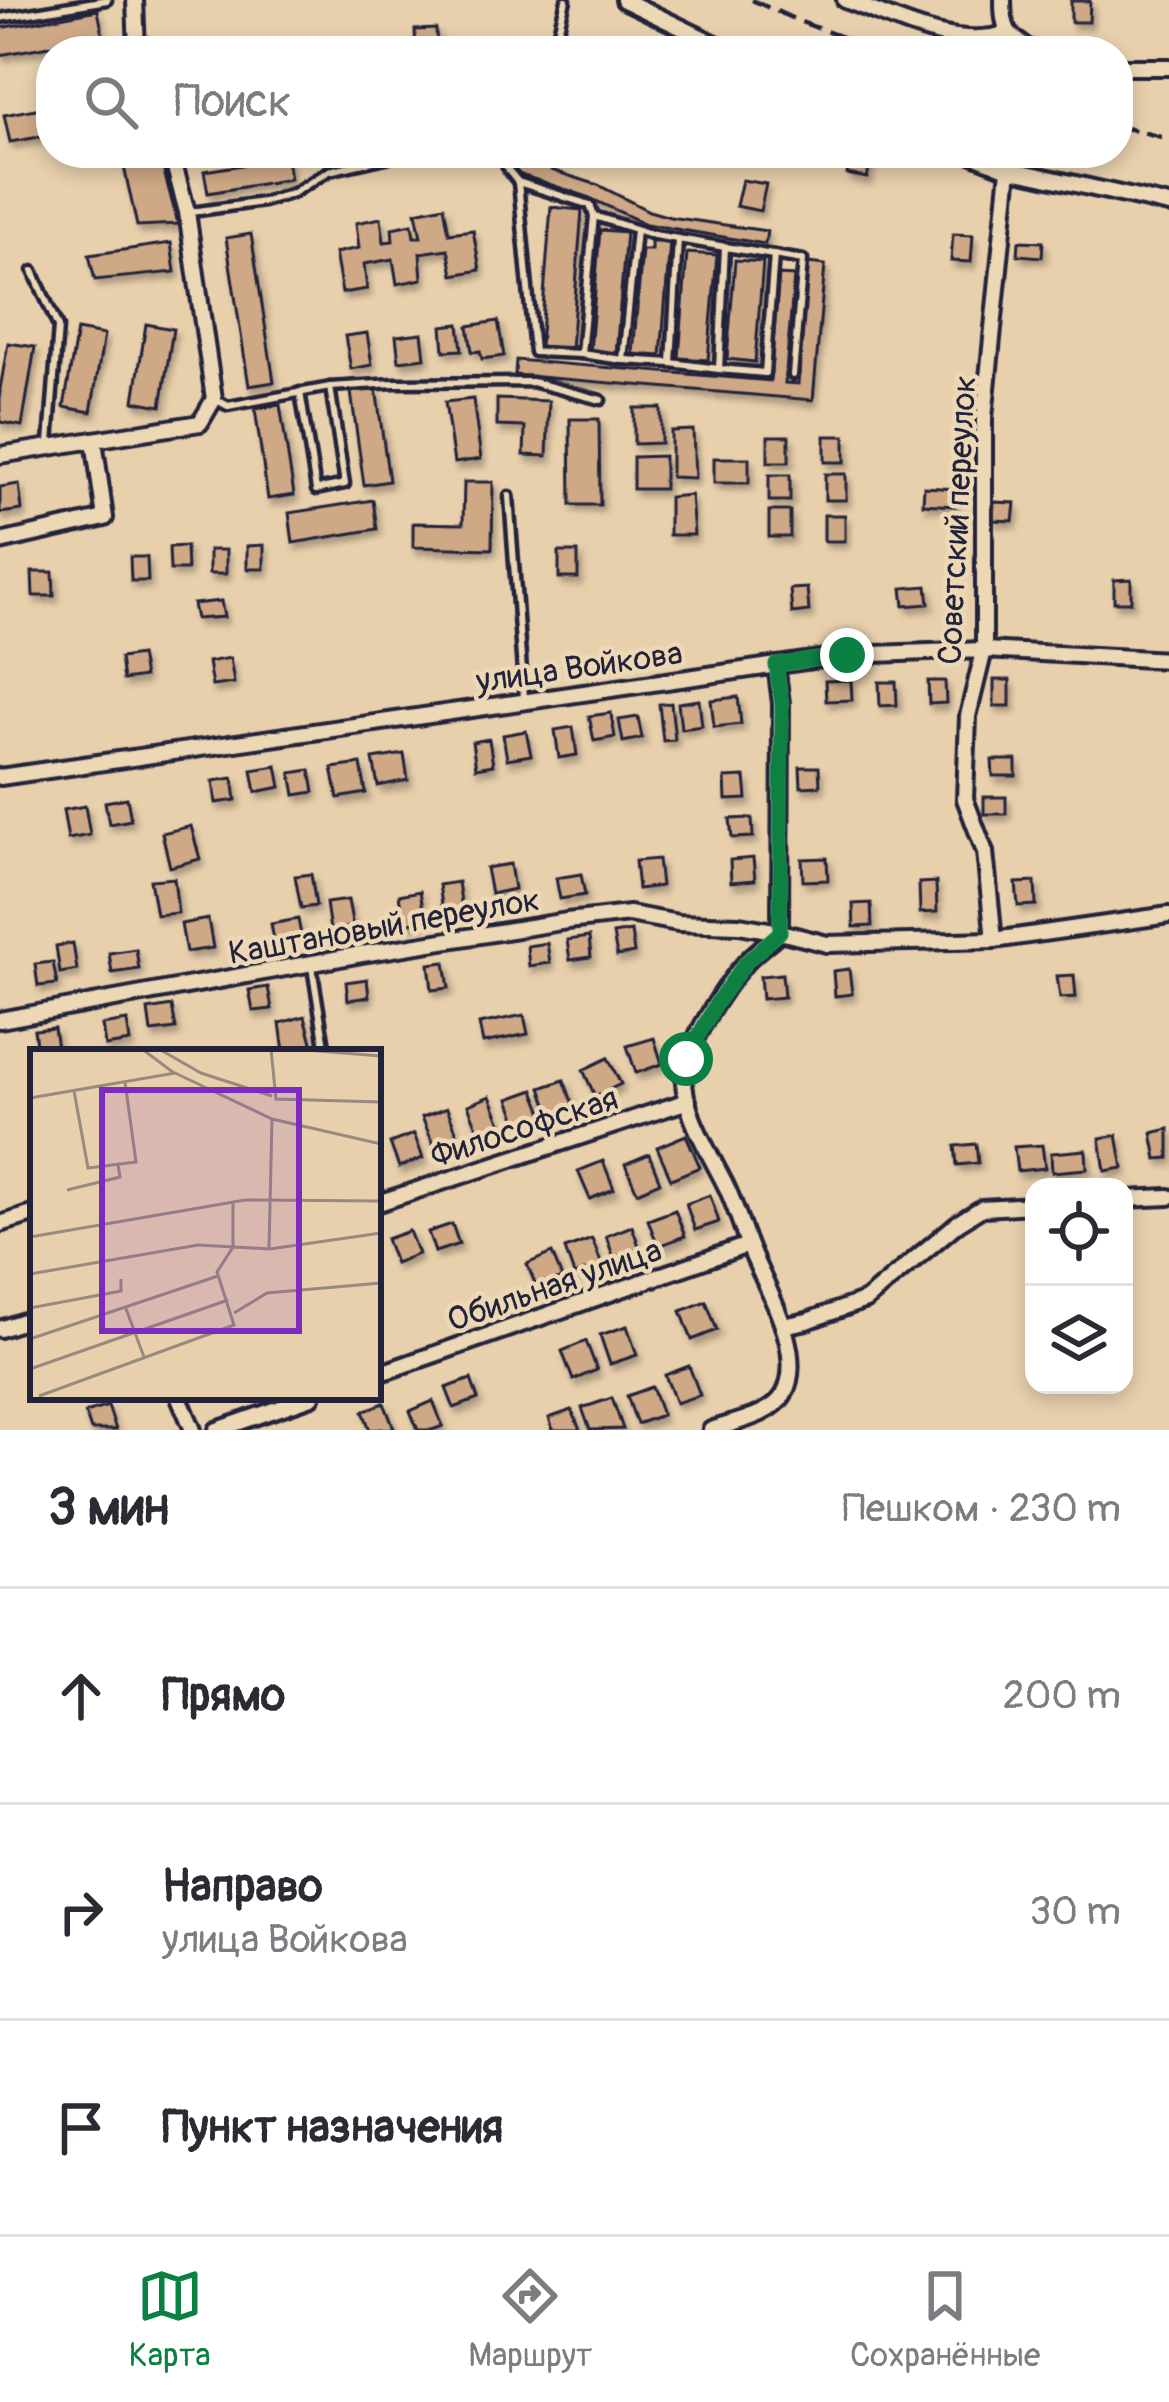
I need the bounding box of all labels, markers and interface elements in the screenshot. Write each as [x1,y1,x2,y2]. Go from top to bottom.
search box [36,36,1133,168]
icon: search [78,69,144,135]
text: Поиск [174,74,291,130]
street label: Советский переулок [929,374,986,666]
route end [820,628,874,682]
street label: улица Войкова [472,633,685,702]
street label: Каштановый переулок [225,879,543,974]
route start [659,1032,713,1086]
inset map [30,1049,381,1400]
street label: Философская [426,1078,623,1177]
map controls [1025,1178,1133,1394]
button: locate [1025,1178,1133,1286]
street label: Обильная улица [442,1230,667,1341]
button: layers [1025,1286,1133,1394]
text: 3 мин [48,1476,169,1540]
text: Пешком · 230 m [842,1484,1121,1533]
icon: ahead [48,1663,114,1729]
text: Прямо [162,1668,285,1724]
text: 200 m [1003,1671,1121,1720]
text: Направо [162,1859,323,1915]
icon: right [48,1879,114,1945]
text: 30 m [1030,1887,1121,1936]
text: улица Войкова [162,1915,408,1964]
icon: arrive [48,2095,114,2161]
text: Пункт назначения [162,2100,503,2156]
tab: Карта [129,2263,211,2376]
tab: Маршрут [468,2263,592,2376]
tab: Сохранённые [850,2263,1040,2376]

